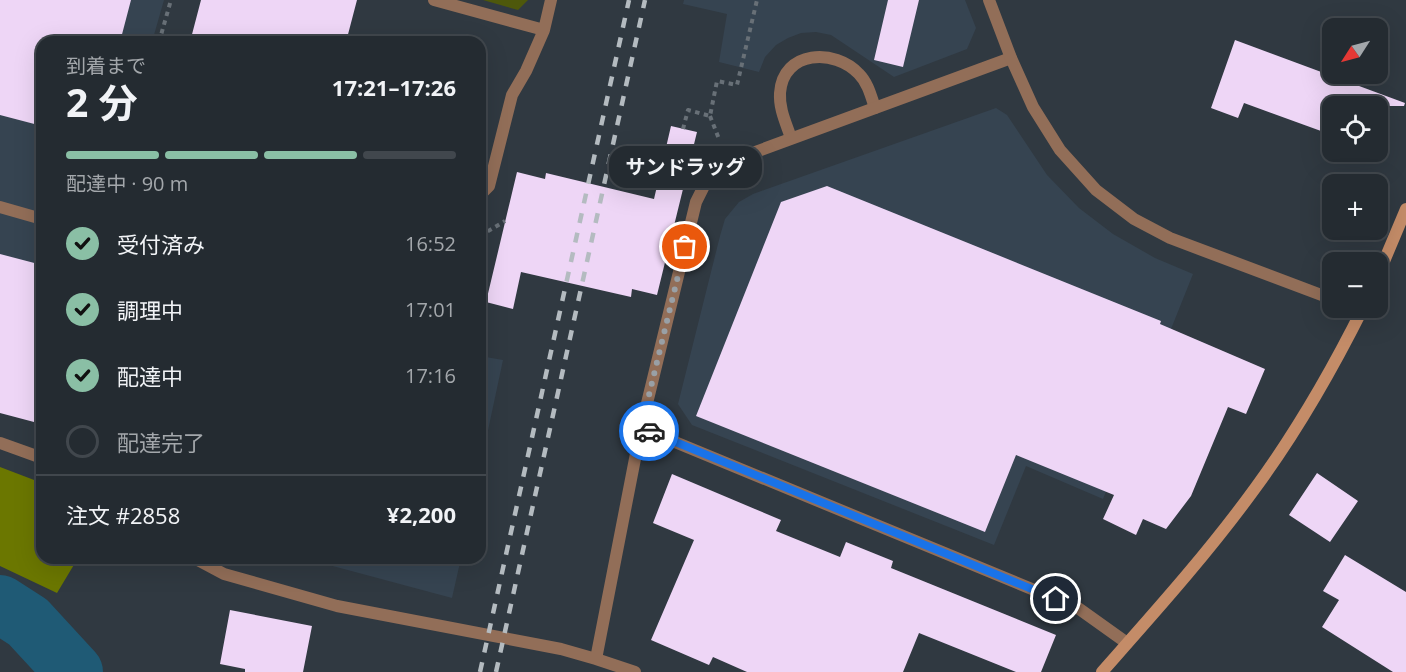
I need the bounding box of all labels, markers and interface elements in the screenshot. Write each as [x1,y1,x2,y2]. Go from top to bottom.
north arrow [1322,18,1388,84]
map controls [1322,18,1388,318]
text: 到着まで [66,52,146,79]
text: 17:21–17:26 [332,72,456,102]
text: 2 分 [66,75,137,128]
button: locate [1322,96,1388,162]
callout: サンドラッグ [608,145,762,187]
text: サンドラッグ [626,153,746,180]
text: 配達中 · 90 m [66,170,188,197]
button: + [1322,174,1388,240]
pin [659,221,710,272]
icon: check [66,227,99,260]
text: 受付済み [117,229,205,259]
text: 16:52 [405,230,456,257]
icon: bag [668,230,701,263]
button: − [1322,252,1388,318]
icon: check [66,293,99,326]
text: 調理中 [117,295,183,325]
text: 17:01 [405,296,456,323]
icon: check [66,359,99,392]
text: 配達中 [117,361,183,391]
text: 17:16 [405,362,456,389]
courier [619,401,679,461]
icon: car [633,415,666,448]
text: 配達完了 [117,427,205,457]
text: ¥2,200 [387,499,456,529]
text: 注文 #2858 [66,500,180,530]
pin [1030,573,1081,624]
icon: home [1039,582,1072,615]

